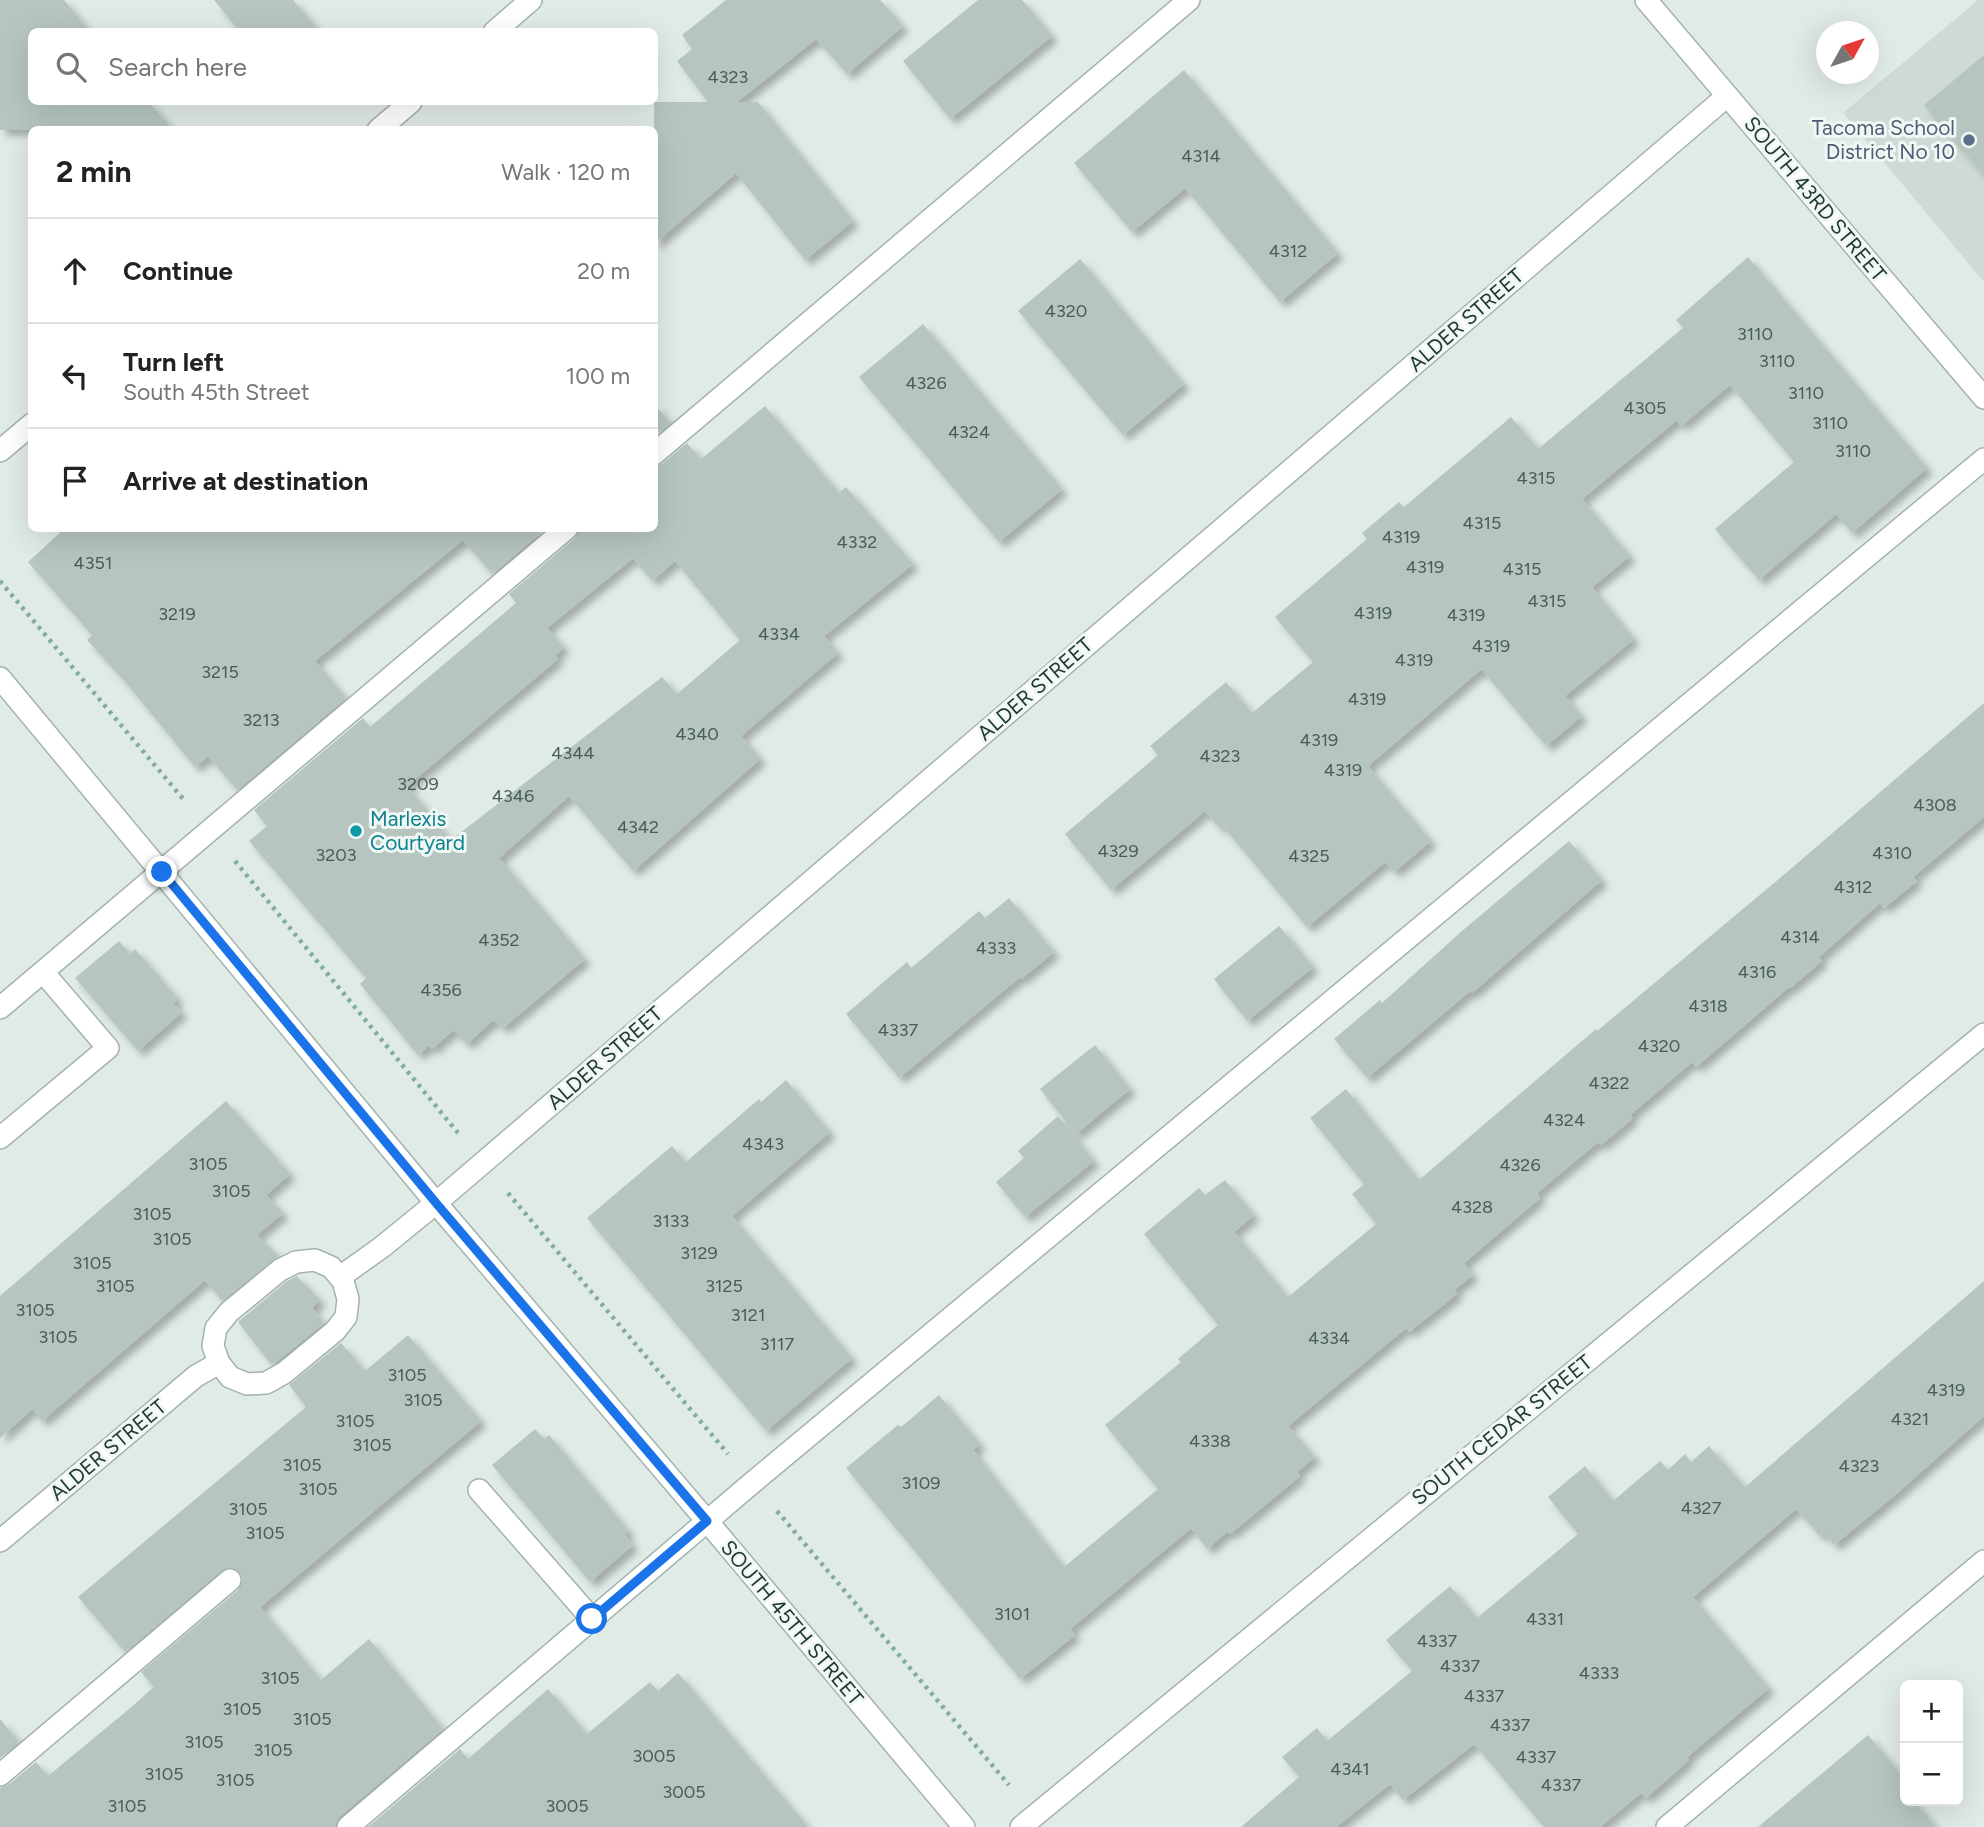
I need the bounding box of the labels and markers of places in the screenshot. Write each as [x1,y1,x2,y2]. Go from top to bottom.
place label: Tacoma School District No 10 [1812,115,1955,164]
marker: Tacoma School District No 10 [1961,132,1977,148]
place label: Marlexis Courtyard [370,806,465,855]
marker: Marlexis Courtyard [348,823,364,839]

